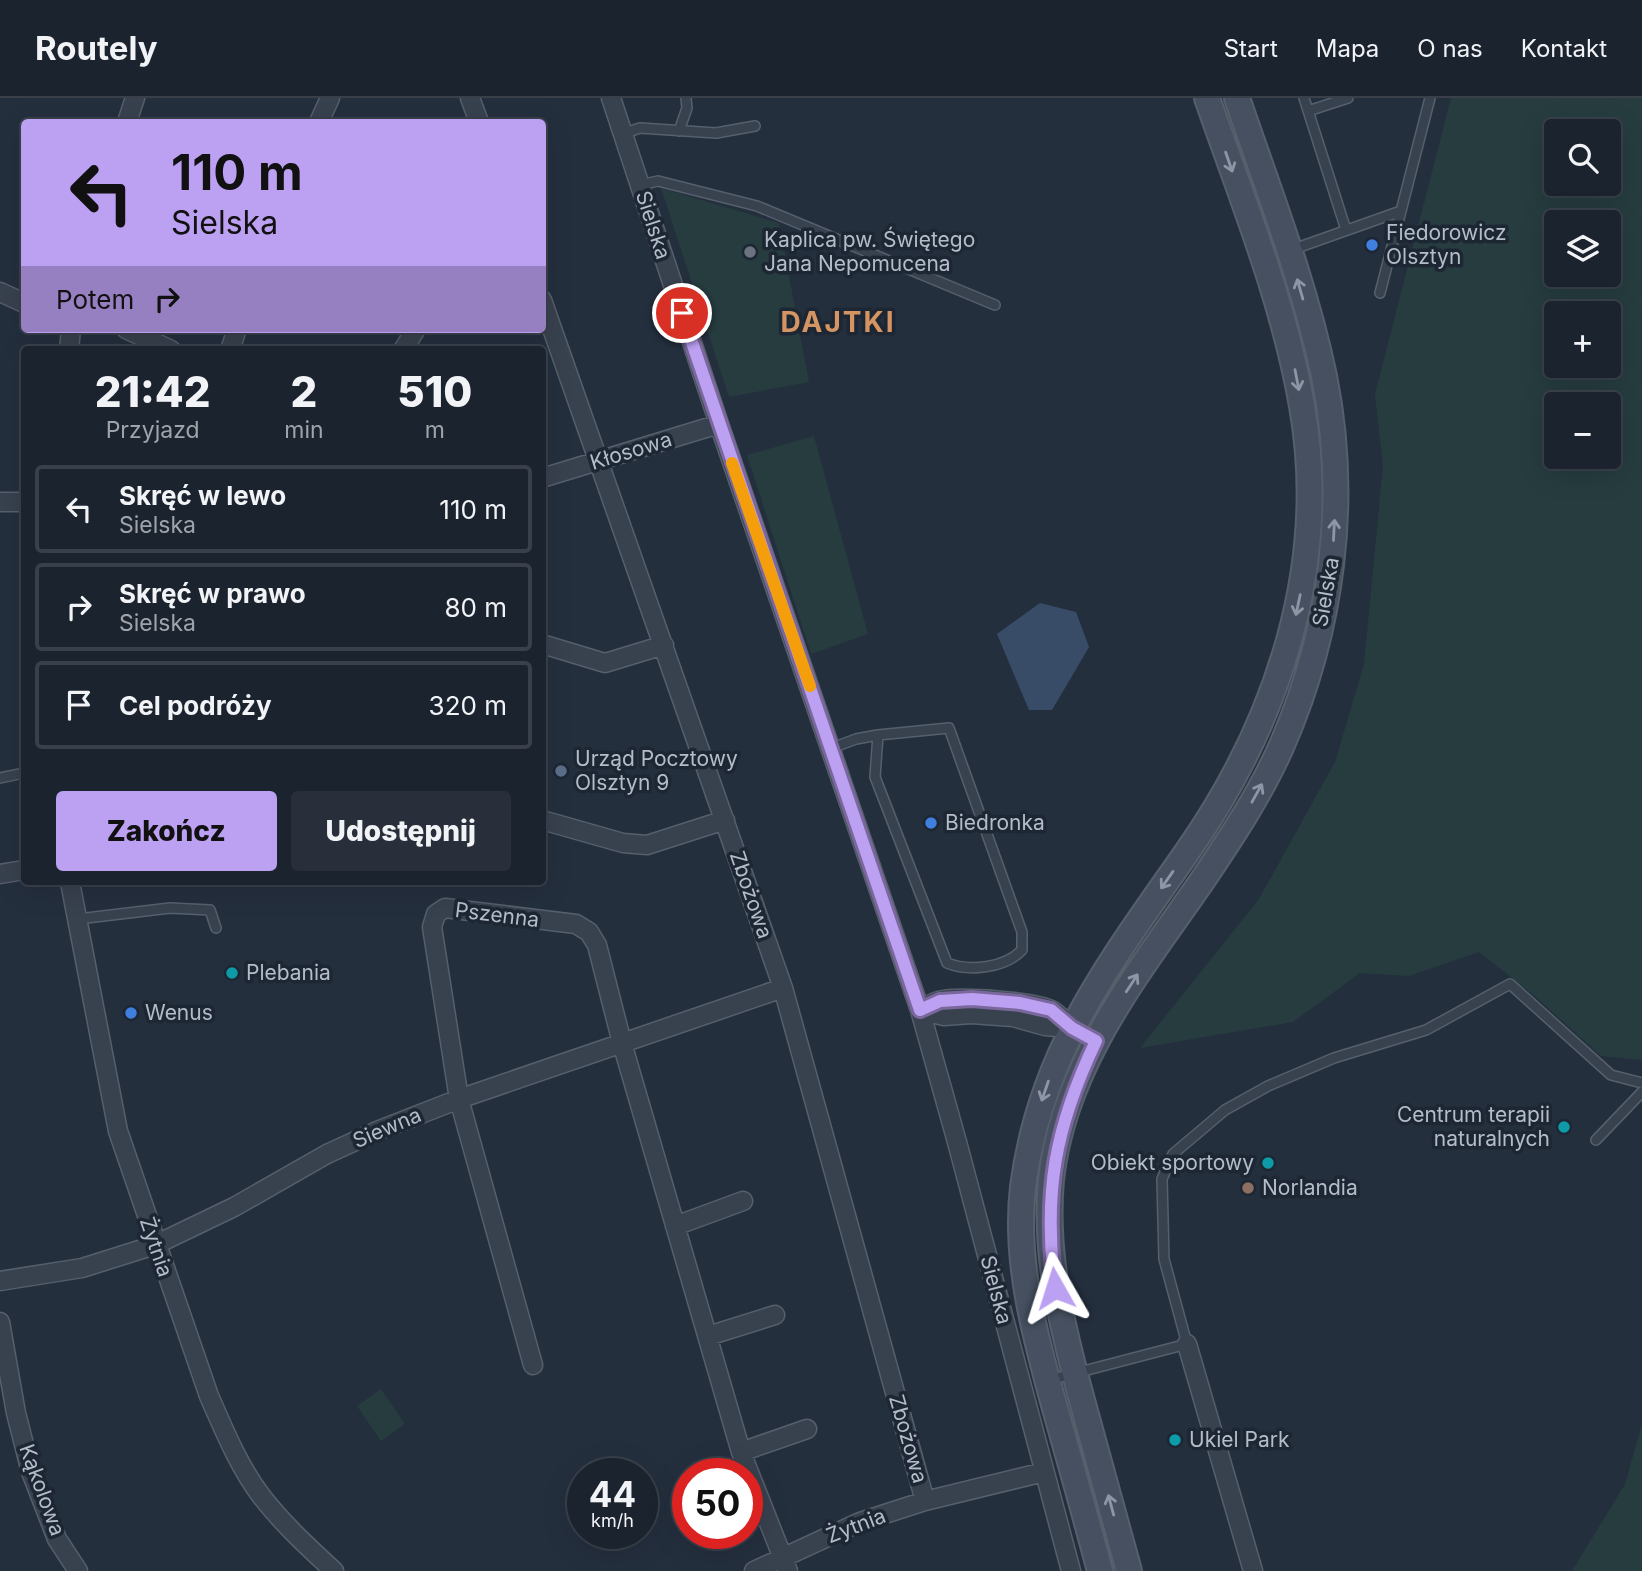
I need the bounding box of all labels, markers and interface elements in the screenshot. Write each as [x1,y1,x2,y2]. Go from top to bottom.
text: Routely [35,28,158,68]
text: Start [1224,34,1278,63]
text: Mapa [1316,34,1379,63]
text: O nas [1417,34,1483,63]
text: Kontakt [1521,34,1607,63]
map controls [1544,119,1621,469]
button: search [1544,119,1621,196]
text: 110 m [171,143,303,202]
icon: left [56,147,147,238]
one-way arrow [1224,151,1236,173]
street label: Sielska [631,188,676,262]
text: Sielska [171,203,278,242]
button: layers [1544,210,1621,287]
place label: Fiedorowicz Olsztyn [1386,220,1507,269]
place label: Kaplica pw. Świętego Jana Nepomucena [764,226,975,276]
marker: Fiedorowicz Olsztyn [1364,237,1380,253]
marker: Kaplica pw. Świętego Jana Nepomucena [742,244,758,260]
one-way arrow [1293,279,1306,301]
icon: right [148,280,186,318]
pin [652,283,712,343]
text: Potem [56,284,134,315]
icon: arrive [663,294,701,332]
button: + [1544,301,1621,378]
district label: DAJTKI [780,305,896,339]
text: 21:42 [95,366,211,417]
text: 2 [291,366,317,417]
text: 510 [397,366,472,417]
one-way arrow [1290,368,1304,391]
button: − [1544,392,1621,469]
text: Przyjazd [106,416,200,444]
text: min [284,416,324,444]
text: m [425,416,445,444]
street label: Kłosowa [587,426,675,475]
text: Skręć w lewo [119,480,286,511]
icon: left [60,490,98,528]
text: 110 m [439,494,507,525]
text: Sielska [119,511,196,539]
one-way arrow [1328,519,1341,542]
street label: Sielska [1307,555,1344,629]
text: Skręć w prawo [119,578,306,609]
icon: right [60,588,98,626]
text: 80 m [444,592,507,623]
one-way arrow [1291,593,1305,616]
text: Sielska [119,609,196,637]
icon: arrive [60,686,98,724]
text: Cel podróży [119,690,272,721]
text: 320 m [429,690,507,721]
place label: Urząd Pocztowy Olsztyn 9 [575,746,738,795]
marker: Urząd Pocztowy Olsztyn 9 [553,763,569,779]
one-way arrow [1251,783,1264,804]
button: Zakończ [56,791,277,871]
button: Udostępnij [291,791,511,871]
place label: Biedronka [945,810,1045,835]
marker: Biedronka [923,815,939,831]
street label: Zbożowa [725,848,778,942]
one-way arrow [1160,870,1174,889]
street label: Pszenna [454,897,541,932]
place label: Plebania [246,960,331,985]
marker: Plebania [224,965,240,981]
one-way arrow [1125,973,1139,993]
place label: Wenus [145,1000,213,1025]
marker: Wenus [123,1005,139,1021]
one-way arrow [1038,1080,1050,1102]
street label: Siewna [349,1102,425,1153]
place label: Centrum terapii naturalnych [1397,1102,1550,1151]
marker: Centrum terapii naturalnych [1556,1119,1572,1135]
place label: Obiekt sportowy [1091,1150,1254,1175]
marker: Obiekt sportowy [1260,1155,1276,1171]
place label: Norlandia [1262,1175,1358,1200]
marker: Norlandia [1240,1180,1256,1196]
street label: Żytnia [135,1213,179,1280]
position arrow [1018,1251,1092,1325]
street label: Sielska [975,1253,1018,1327]
street label: Zbożowa [884,1392,933,1486]
place label: Ukiel Park [1189,1427,1290,1452]
marker: Ukiel Park [1167,1432,1183,1448]
street label: Kąkolowa [14,1441,71,1539]
speed limit sign: 50 [672,1458,763,1549]
text: 44 [589,1473,636,1515]
one-way arrow [1104,1494,1117,1517]
street label: Żytnia [822,1502,889,1548]
text: km/h [591,1510,634,1531]

